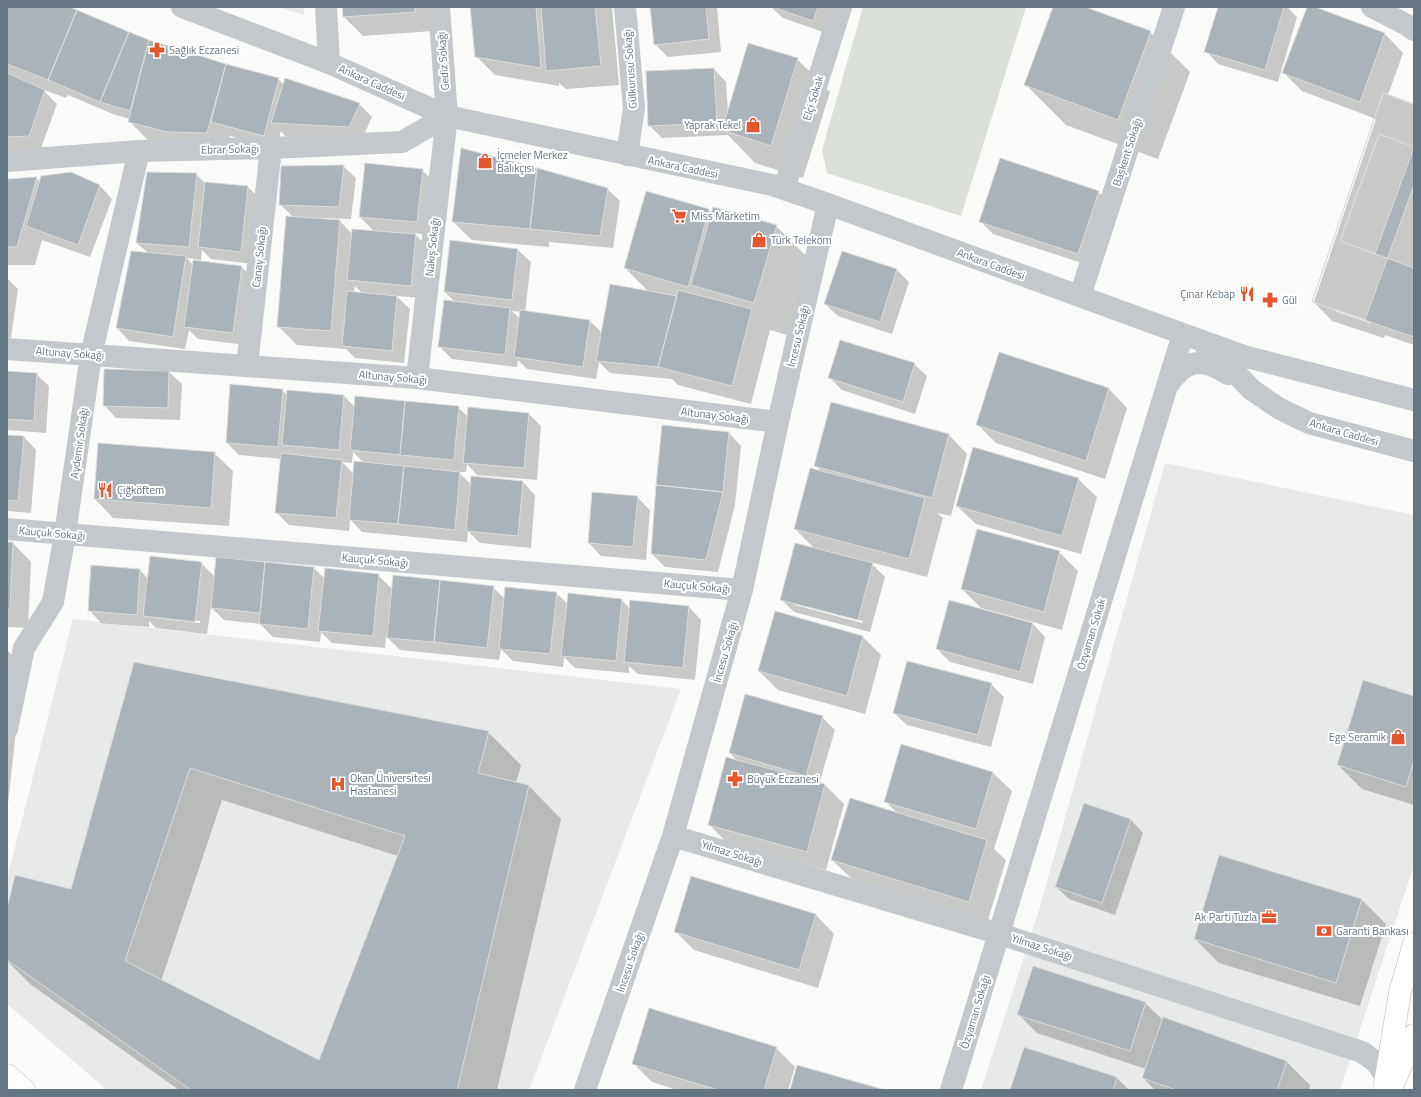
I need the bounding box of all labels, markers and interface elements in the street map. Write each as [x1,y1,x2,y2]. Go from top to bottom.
street label: Gülkurusu Sokağı [619,29,641,109]
street label: Gediz Sokağı [433,31,453,91]
pharmacy icon: Sağlık Eczanesi [148,41,166,59]
place label: Sağlık Eczanesi [169,42,239,58]
street label: Ankara Caddesi [336,60,408,104]
street label: Elçi Sokak [799,73,828,122]
shop icon: Yaprak Tekel [744,116,762,134]
street label: Başkent Sokağı [1108,116,1146,188]
place label: Yaprak Tekel [684,117,741,133]
street label: Ebrar Sokağı [201,140,259,158]
place label: İçmeler Merkez Balıkçısı [497,147,568,176]
shop icon: İçmeler Merkez Balıkçısı [476,152,494,170]
street label: Ankara Caddesi [647,152,719,182]
supermarket icon: Miss Marketim [670,207,688,225]
place label: Miss Marketim [691,208,760,224]
street label: Nakış Sokağı [421,217,443,277]
street label: Canay Sokağı [248,226,270,288]
shop icon: Türk Telekom [750,231,768,249]
place label: Türk Telekom [771,232,832,248]
street label: Ankara Caddesi [955,244,1027,284]
restaurant icon: Çınar Kebap [1238,285,1256,303]
place label: Çınar Kebap [1180,286,1235,302]
pharmacy icon: Gül [1261,291,1279,309]
place label: Gül [1282,292,1297,308]
street label: İncesu Sokağı [783,304,813,368]
street label: Altunay Sokağı [35,343,105,363]
street label: Altunay Sokağı [358,366,428,388]
street label: Altunay Sokağı [680,403,750,427]
street label: Aydemir Sokağı [66,407,92,479]
street label: Ankara Caddesi [1308,415,1380,449]
restaurant icon: Çiğköftem [96,481,114,499]
place label: Çiğköftem [117,482,164,498]
street label: Kauçuk Sokağı [18,522,86,544]
street label: Kauçuk Sokağı [341,549,409,571]
street label: Kauçuk Sokağı [663,575,731,597]
street label: Özyaman Sokak [1073,596,1110,672]
street label: İncesu Sokağı [709,620,741,684]
shop icon: Ege Seramik [1389,728,1407,746]
place label: Ege Seramik [1329,729,1387,745]
place label: Okan Üniversitesi Hastanesi [350,770,431,799]
pharmacy icon: Büyük Eczanesi [726,770,744,788]
place label: Büyük Eczanesi [747,771,819,787]
hospital icon: Okan Üniversitesi Hastanesi [329,775,347,793]
street label: Yılmaz Sokağı [700,836,764,870]
office icon: Ak Parti Tuzla [1260,908,1278,926]
place label: Ak Parti Tuzla [1195,909,1257,925]
bank icon: Garanti Bankası [1315,922,1333,940]
place label: Garanti Bankası [1336,923,1409,939]
street label: İncesu Sokağı [612,930,648,994]
street label: Yılmaz Sokağı [1010,930,1074,964]
street label: Özyaman Sokağı [956,973,994,1051]

